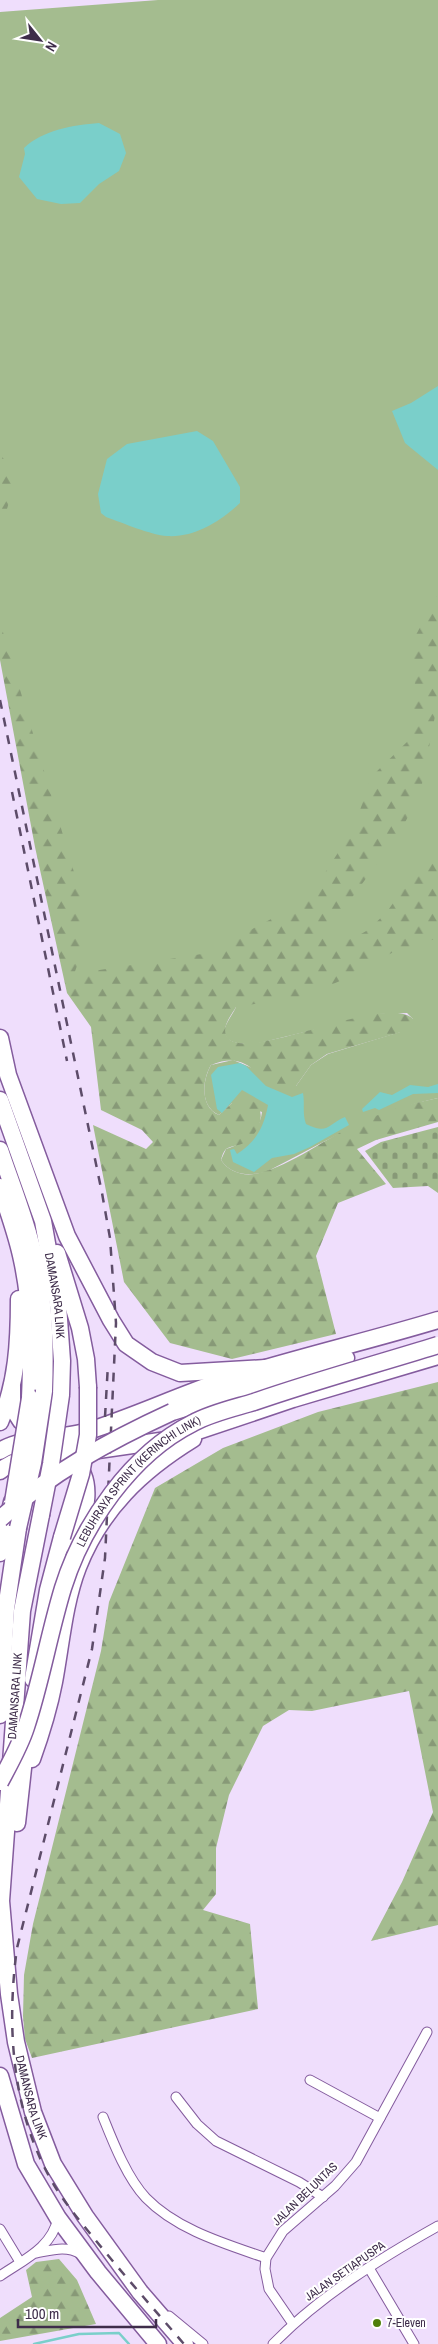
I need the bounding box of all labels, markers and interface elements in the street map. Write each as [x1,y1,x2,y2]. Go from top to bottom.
north arrow [15,15,65,65]
text: N [41,38,61,55]
street label: DAMANSARA LINK [41,1251,68,1339]
street label: LEBUHRAYA SPRINT (KERINCHI LINK) [73,1412,203,1549]
street label: DAMANSARA LINK [4,1652,26,1740]
street label: DAMANSARA LINK [12,2054,51,2142]
street label: JALAN BELUNTAS [269,2159,341,2229]
street label: JALAN SETIAPUSPA [302,2237,389,2305]
scale bar [18,2296,155,2328]
text: 100 m [25,2303,59,2324]
place label: 7-Eleven [387,2315,426,2331]
marker: 7-Eleven [371,2317,383,2329]

